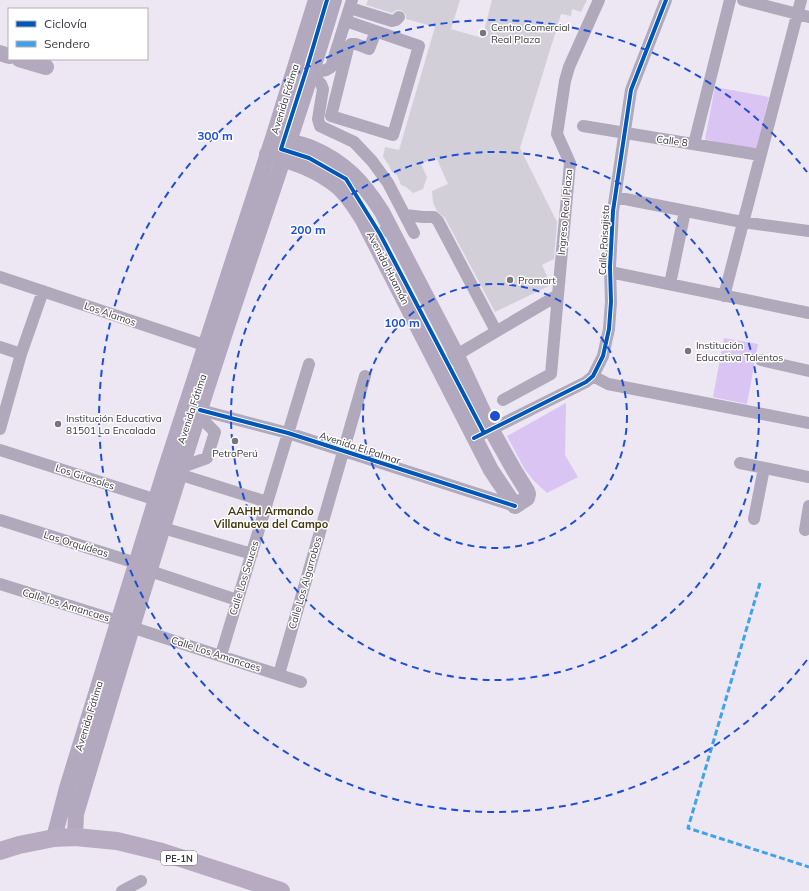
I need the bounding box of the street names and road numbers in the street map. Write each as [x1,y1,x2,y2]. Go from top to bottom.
street label: Avenida Fátima [268,62,302,136]
street label: Calle 8 [655,132,689,150]
street label: Ingreso Real Plaza [555,169,575,255]
street label: Calle Paisajista [596,205,612,275]
street label: Avenida Huamán [364,229,412,307]
street label: Los Alamos [82,299,138,329]
street label: Avenida Fátima [175,372,209,446]
street label: Avenida El Palmar [318,429,403,467]
street label: Los Girasoles [54,461,116,493]
street label: Las Orquídeas [42,528,110,560]
street label: Calle Los Algarrobos [286,535,324,631]
street label: Calle Los Sauces [226,539,262,617]
street label: Calle los Amancaes [21,586,111,624]
street label: Calle Los Amancaes [170,633,262,675]
street label: Avenida Fátima [72,679,106,753]
road number: PE-1N [161,851,197,865]

